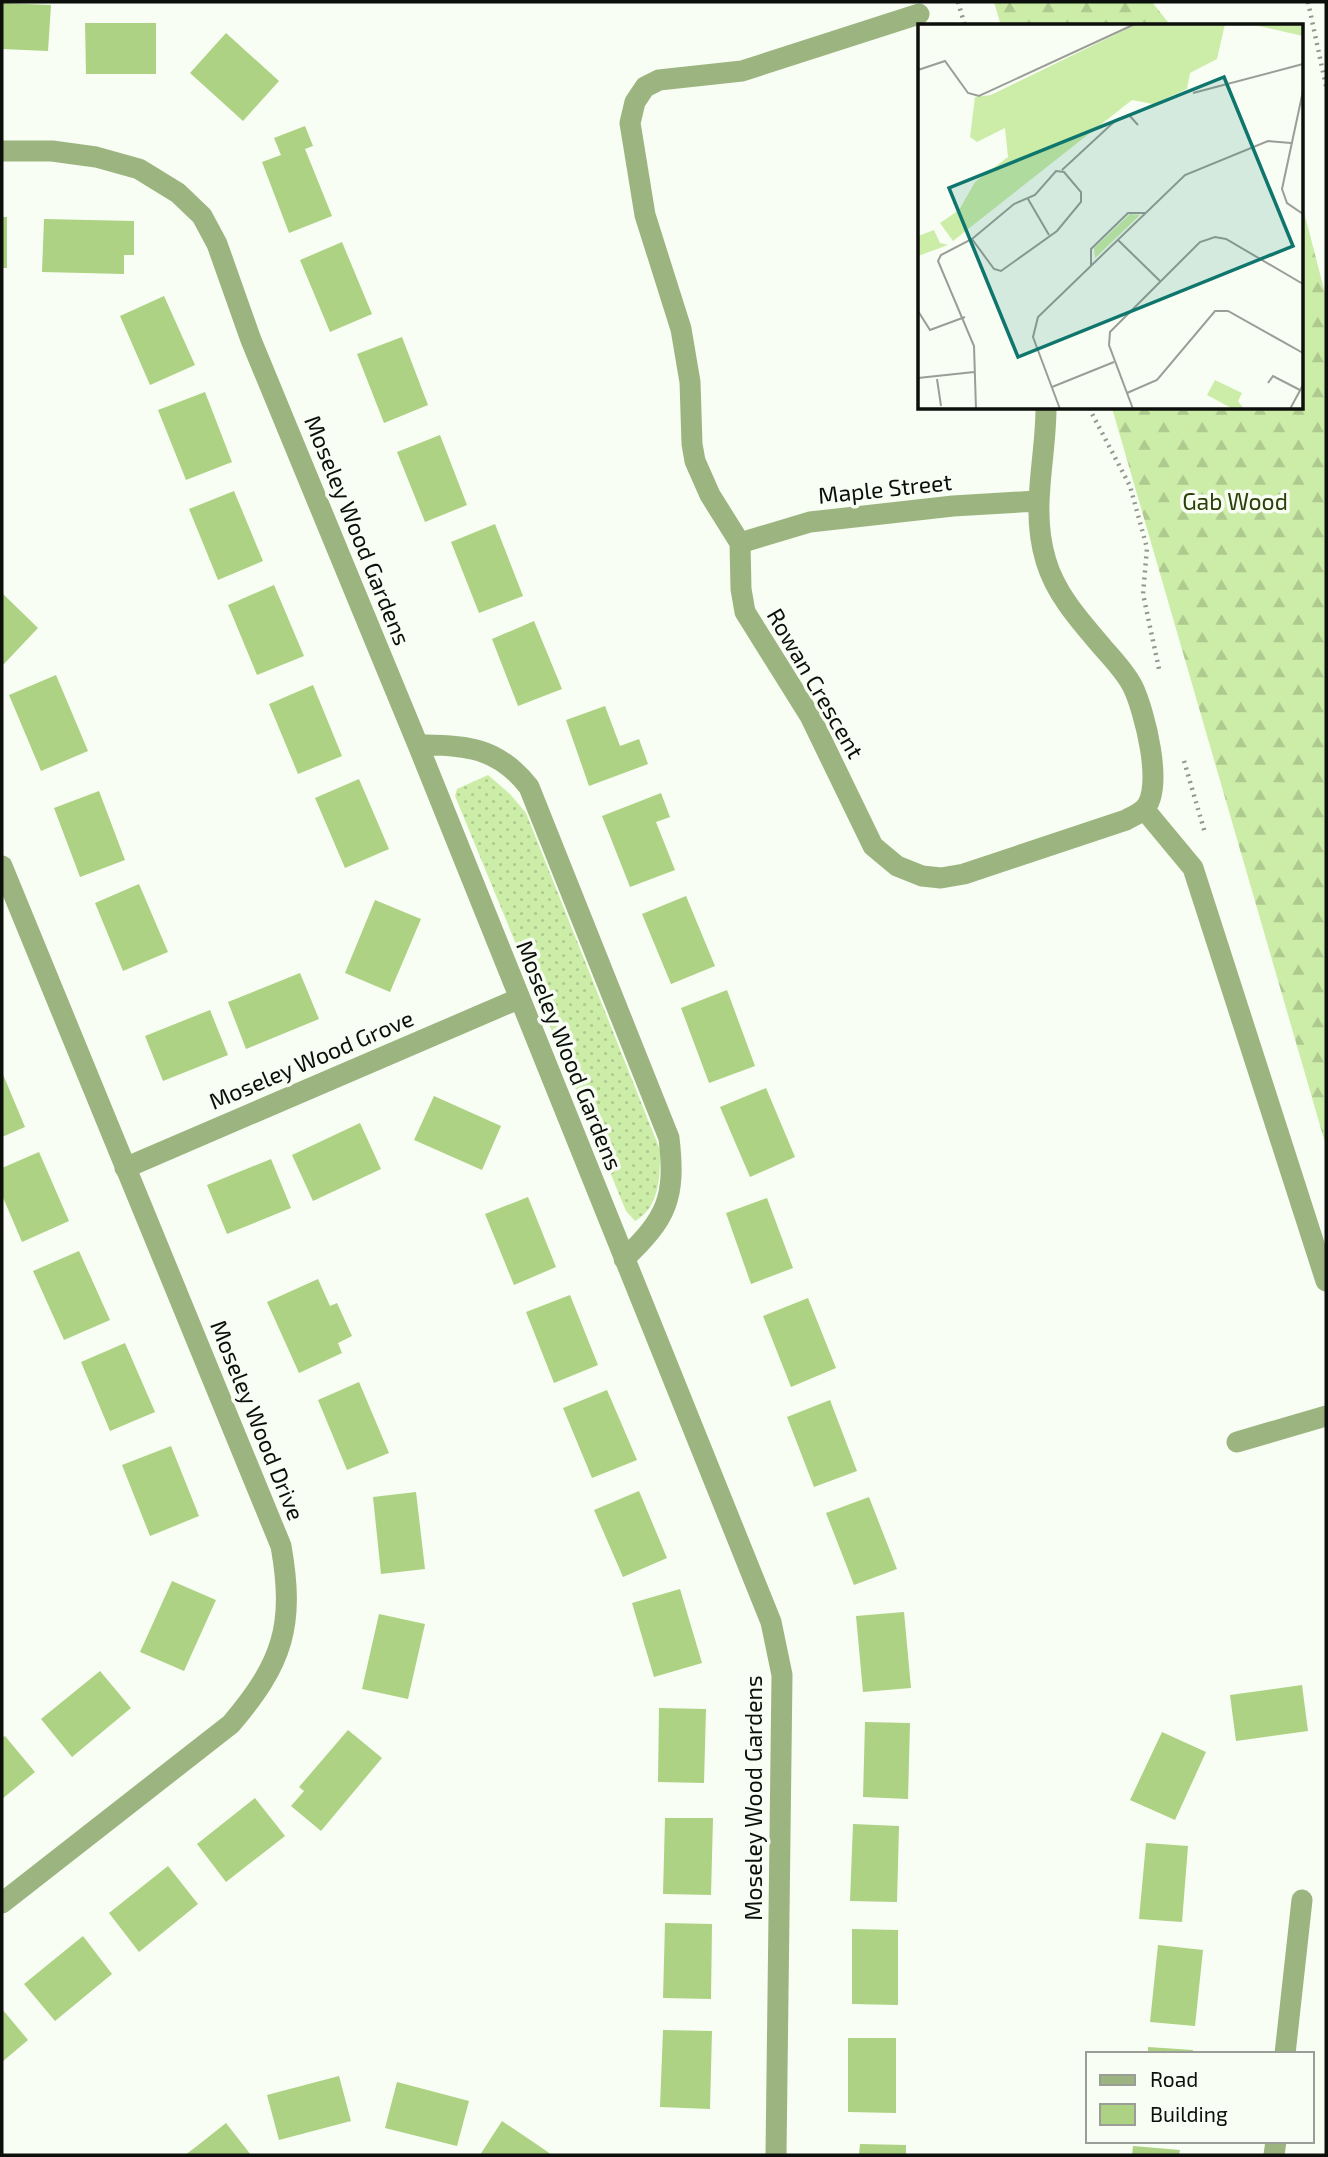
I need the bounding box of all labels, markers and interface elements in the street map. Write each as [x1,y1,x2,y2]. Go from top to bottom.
inset map [918,24,1304,410]
street label: Moseley Wood Gardens [299,411,417,649]
street label: Maple Street [817,467,954,509]
park label: Gab Wood [1182,487,1288,515]
street label: Rowan Crescent [762,603,870,763]
street label: Moseley Wood Gardens [511,936,629,1174]
street label: Moseley Wood Grove [205,1003,417,1115]
street label: Moseley Wood Drive [205,1316,311,1524]
street label: Moseley Wood Gardens [739,1675,767,1921]
legend [1086,2052,1314,2143]
text: Road [1150,2066,1198,2091]
text: Building [1150,2101,1228,2126]

